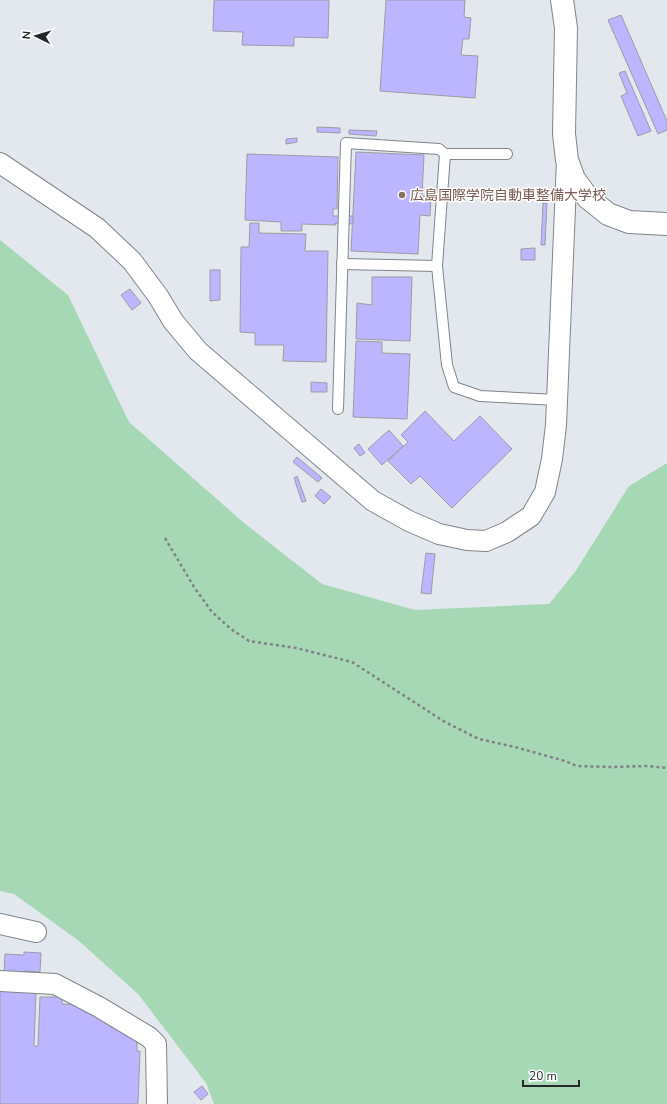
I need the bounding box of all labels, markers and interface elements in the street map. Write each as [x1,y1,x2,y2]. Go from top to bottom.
north arrow [16,16,56,56]
text: N [19,30,34,40]
place label: 広島国際学院自動車整備大学校 [410,186,606,205]
marker: 広島国際学院自動車整備大学校 [397,190,407,200]
scale bar [523,1062,579,1088]
text: 20 m [529,1068,557,1084]

